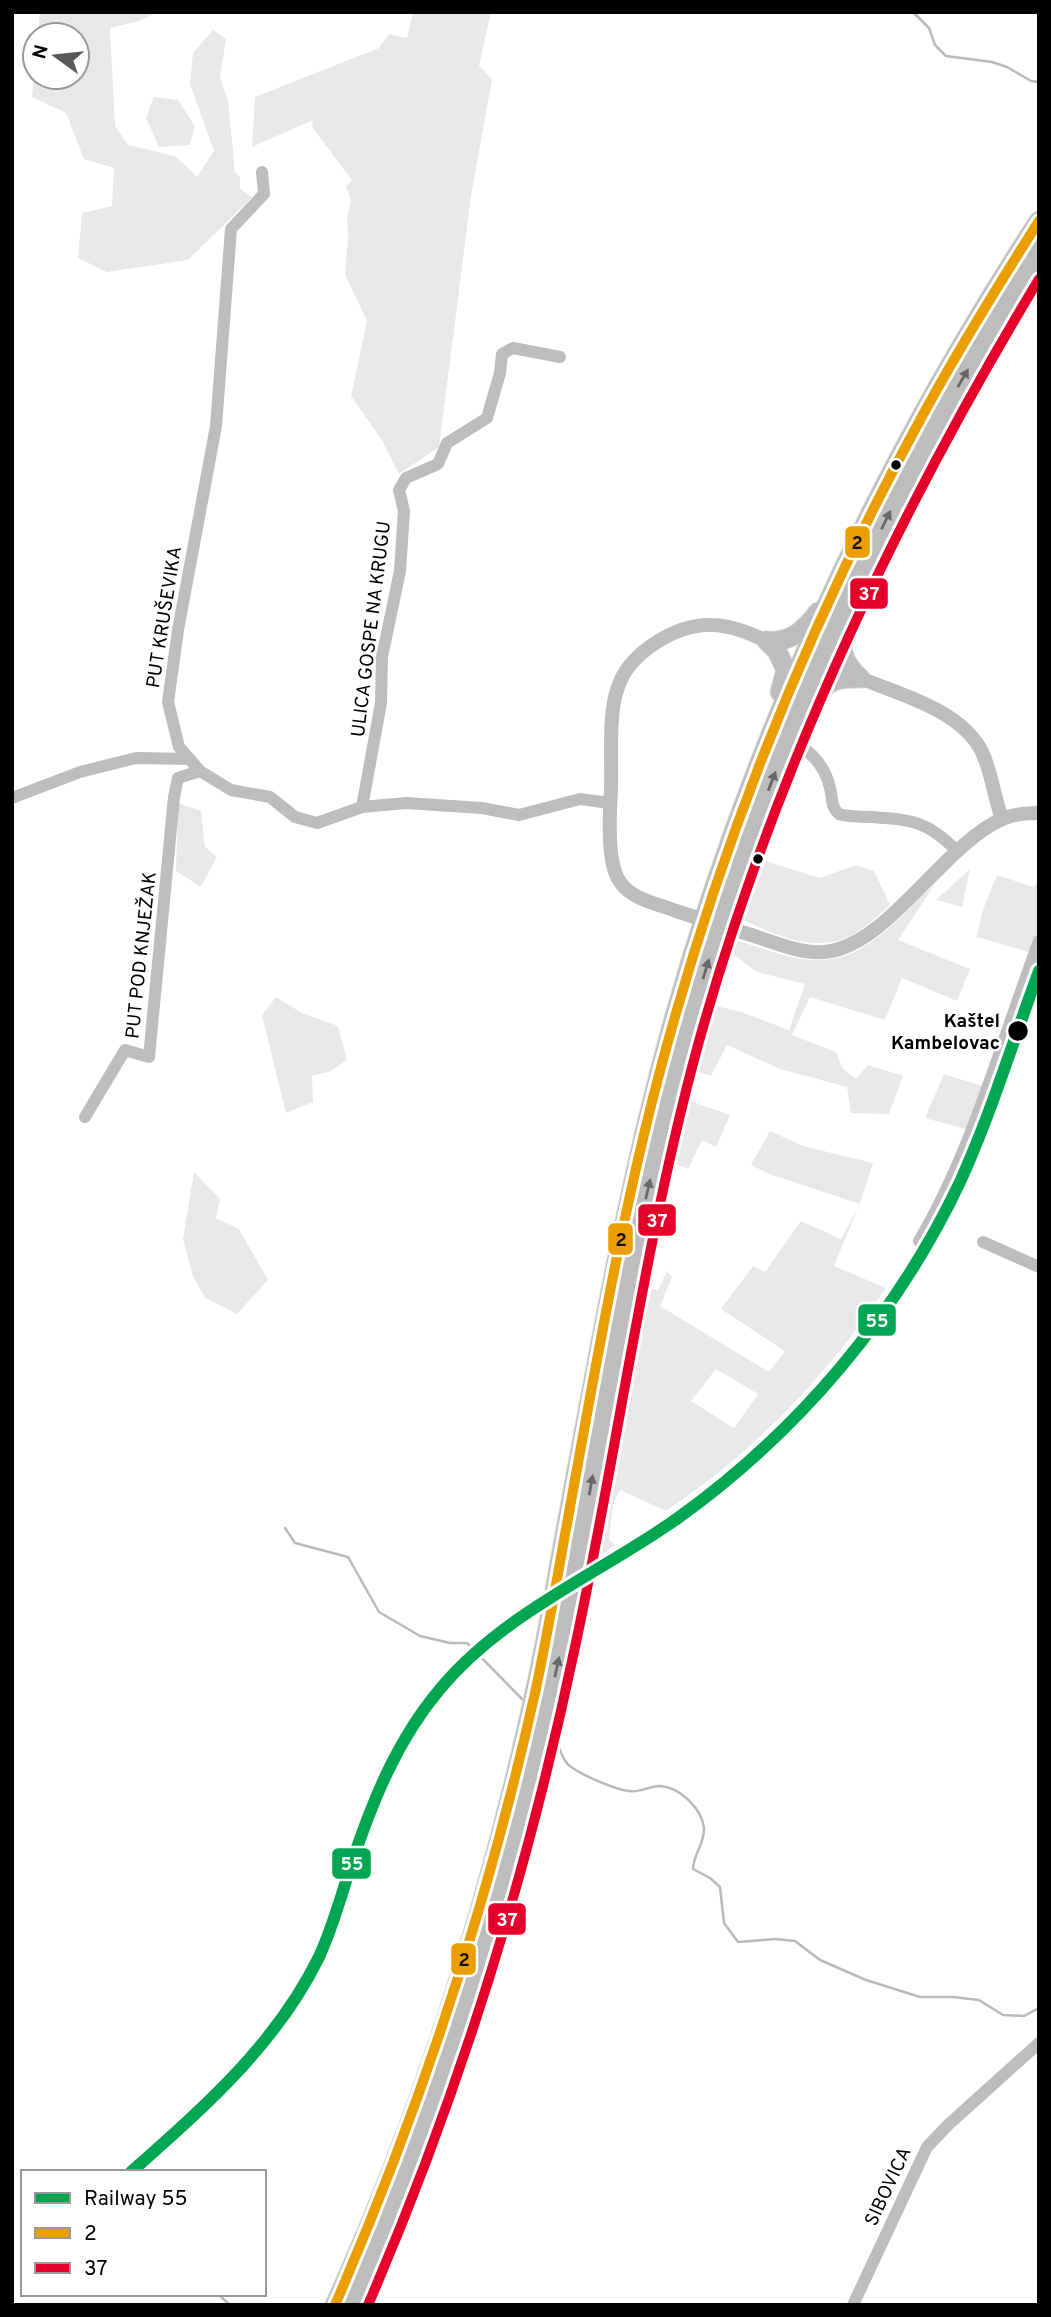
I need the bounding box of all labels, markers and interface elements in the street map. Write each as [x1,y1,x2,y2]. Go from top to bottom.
north arrow [21,21,91,91]
text: N [28,42,55,62]
one-way arrow [957,369,969,388]
unlabelled marker [889,458,903,472]
one-way arrow [881,510,892,530]
street label: ULICA GOSPE NA KRUGU [347,520,397,739]
line badge: 2 [844,525,871,559]
text: 2 [851,532,863,556]
street label: PUT KRUŠEVIKA [141,545,188,690]
line badge: 37 [849,577,889,610]
text: 37 [858,583,880,607]
one-way arrow [766,770,777,791]
unlabelled marker [751,852,765,866]
street label: PUT POD KNJEŽAK [120,870,163,1040]
one-way arrow [702,959,712,980]
place label: Kaštel Kambelovac [891,1010,1000,1056]
marker: Kaštel Kambelovac [1006,1019,1030,1043]
one-way arrow [643,1178,654,1200]
line badge: 37 [637,1203,677,1237]
text: 37 [646,1210,668,1234]
line badge: 2 [607,1222,634,1256]
text: 2 [615,1229,627,1253]
line badge: 55 [857,1303,897,1337]
text: 55 [865,1310,889,1334]
one-way arrow [586,1474,597,1496]
one-way arrow [551,1656,562,1678]
line badge: 55 [331,1847,372,1880]
text: 55 [340,1853,364,1877]
line badge: 37 [487,1902,527,1936]
text: 37 [496,1909,518,1933]
line badge: 2 [450,1942,477,1976]
text: 2 [458,1949,470,1973]
street label: SIBOVICA [860,2143,918,2230]
legend [21,2170,266,2296]
text: Railway 55 [84,2186,188,2213]
text: 2 [84,2221,97,2248]
text: 37 [84,2256,107,2283]

